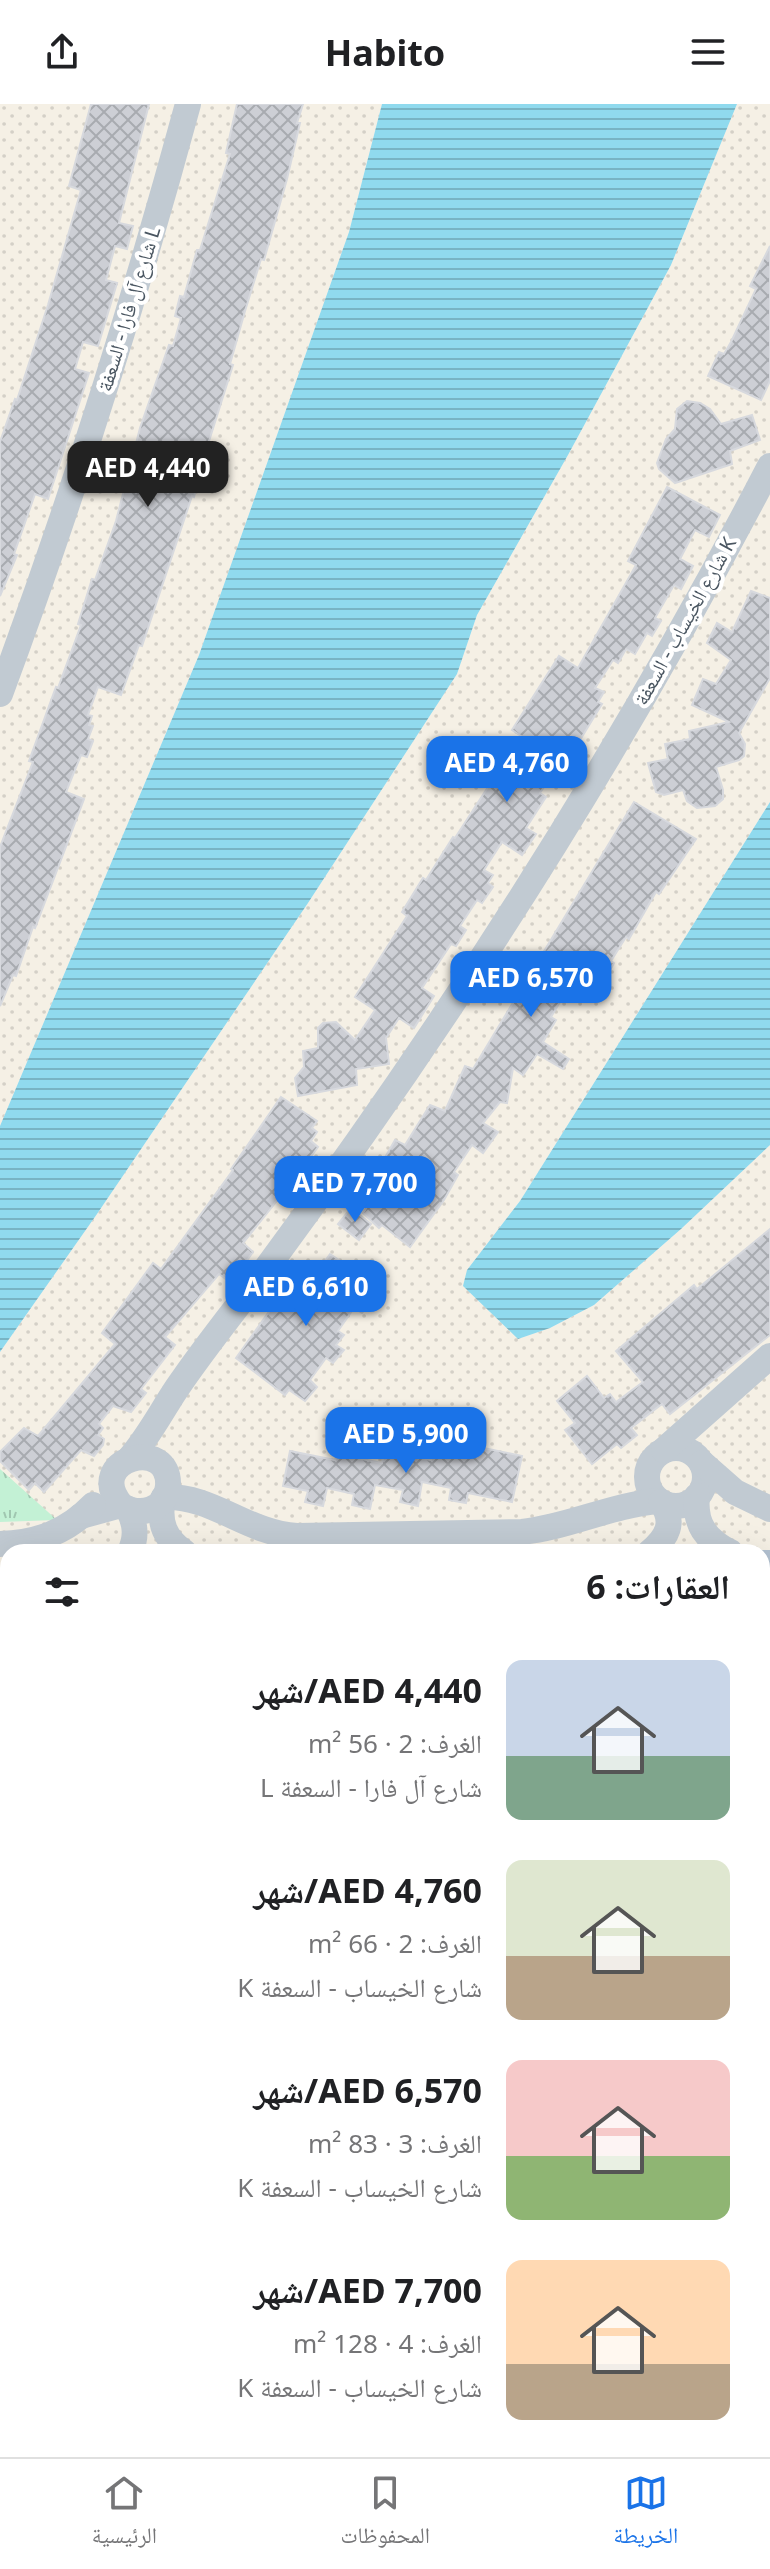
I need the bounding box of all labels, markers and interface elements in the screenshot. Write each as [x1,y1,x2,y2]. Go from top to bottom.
text: Habito [325,28,445,77]
icon: share [40,30,84,74]
icon: menu [686,30,730,74]
street label: شارع آل فارا - السعفة L [91,223,166,395]
pin: AED 4,440 [56,441,240,509]
text: AED 4,440 [85,449,211,485]
street label: شارع الخيساب - السعفة K [627,531,742,710]
pin: AED 4,760 [415,736,599,804]
text: AED 4,760 [444,744,570,780]
pin: AED 6,570 [439,951,623,1019]
text: AED 6,570 [468,959,594,995]
pin: AED 7,700 [263,1156,447,1224]
text: AED 7,700 [292,1164,418,1200]
pin: AED 6,610 [214,1260,398,1328]
text: AED 6,610 [243,1268,369,1304]
pin: AED 5,900 [314,1407,498,1475]
text: AED 5,900 [343,1415,469,1451]
text: العقارات: 6 [586,1563,730,1609]
icon: filters [40,1570,84,1614]
text: AED 4,440/شهر [253,1667,482,1713]
icon: home [570,1692,666,1788]
text: الغرف: 2 · 56 m² [308,1725,482,1761]
text: شارع آل فارا - السعفة L [260,1769,482,1805]
text: AED 4,760/شهر [253,1867,482,1913]
icon: home [570,1892,666,1988]
text: الغرف: 2 · 66 m² [308,1925,482,1961]
text: شارع الخيساب - السعفة K [237,1969,482,2005]
text: AED 6,570/شهر [253,2067,482,2113]
icon: home [570,2092,666,2188]
text: الغرف: 3 · 83 m² [308,2125,482,2161]
text: شارع الخيساب - السعفة K [237,2169,482,2205]
text: AED 7,700/شهر [253,2267,482,2313]
icon: home [570,2292,666,2388]
text: الغرف: 4 · 128 m² [293,2325,482,2361]
text: شارع الخيساب - السعفة K [237,2369,482,2405]
tab: الرئيسية [92,2471,157,2557]
tab: المحفوظات [340,2471,430,2557]
tab: الخريطة [613,2471,678,2557]

